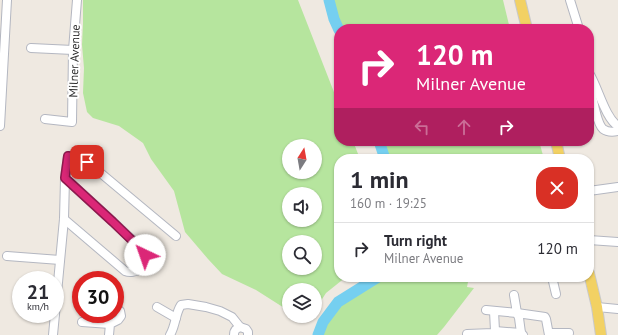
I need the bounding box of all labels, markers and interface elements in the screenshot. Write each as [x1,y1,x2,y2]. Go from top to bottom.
street label: Milner Avenue [65,24,83,98]
text: 120 m [416,36,493,73]
icon: right [350,40,402,92]
text: Milner Avenue [416,72,526,95]
icon: left [411,116,433,138]
icon: ahead [453,116,475,138]
icon: right [495,116,517,138]
north arrow [282,139,322,179]
map controls [282,139,322,323]
pin [70,145,104,179]
icon: arrive [76,151,98,173]
text: 1 min [350,164,409,195]
button: close [536,167,578,209]
button: sound [282,187,322,227]
text: 160 m · 19:25 [350,195,427,212]
text: Turn right [384,231,447,250]
position arrow [124,234,166,276]
button: search [282,235,322,275]
icon: right [350,238,372,260]
text: 120 m [537,239,578,258]
text: Milner Avenue [384,250,463,267]
speed limit sign: 30 [72,271,124,323]
text: 21 [27,279,49,305]
button: layers [282,283,322,323]
text: km/h [27,300,49,313]

